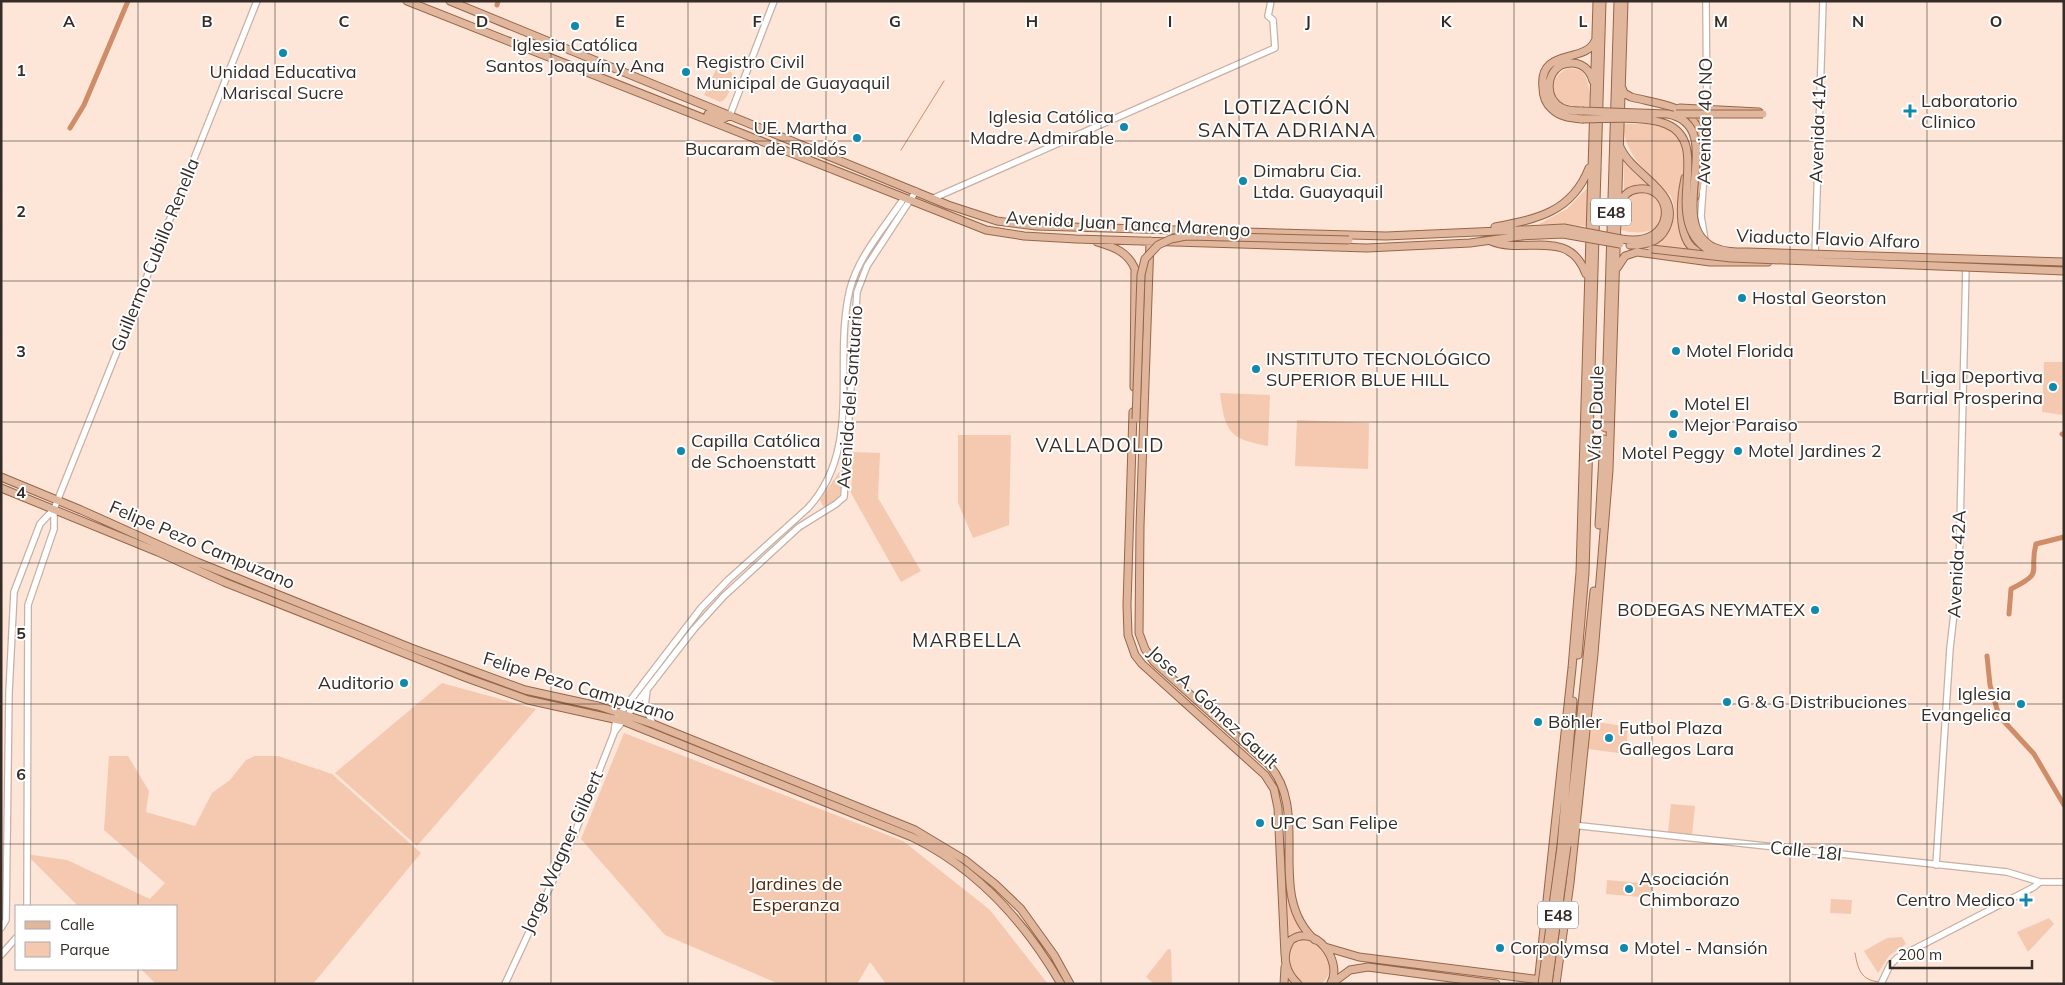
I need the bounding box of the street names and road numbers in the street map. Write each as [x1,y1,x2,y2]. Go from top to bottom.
street label: Avenida 40 NO [1692,57,1717,185]
street label: Avenida 41A [1804,75,1831,183]
street label: Guillermo Cubillo Renella [105,155,204,355]
road number: E48 [1591,198,1631,226]
street label: Avenida Juan Tanca Marengo [1005,206,1251,241]
street label: Viaducto Flavio Alfaro [1736,224,1920,253]
street label: Avenida del Santuario [832,304,867,489]
street label: Vía a Daule [1582,365,1609,463]
street label: Felipe Pezo Campuzano [106,495,298,594]
street label: Avenida 42A [1942,509,1971,618]
street label: Jose A. Gómez Gault [1143,640,1283,773]
street label: Felipe Pezo Campuzano [480,646,678,727]
street label: Jorge Wagner Gilbert [515,767,608,937]
street label: Calle 18I [1769,835,1843,866]
road number: E48 [1538,902,1578,928]

